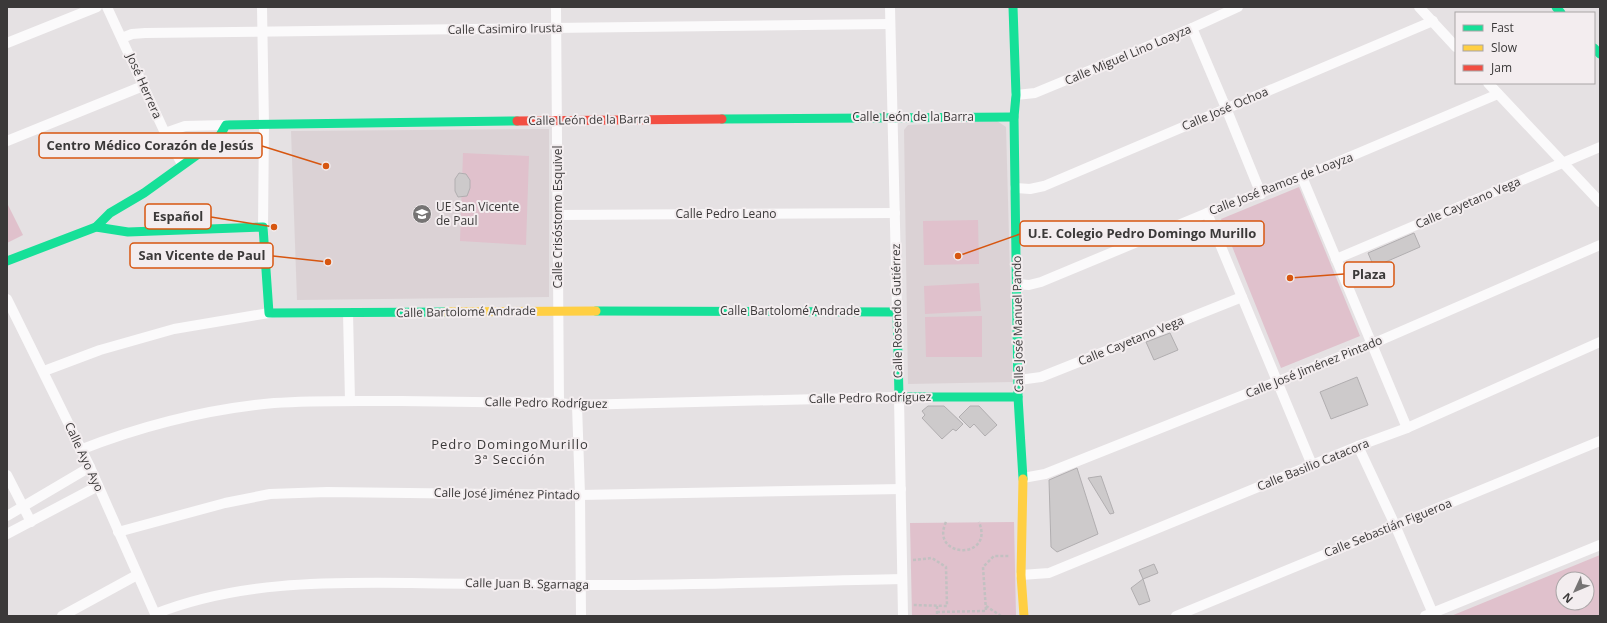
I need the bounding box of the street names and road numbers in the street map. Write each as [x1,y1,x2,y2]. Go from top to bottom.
street label: Calle Casimiro Irusta [447,19,563,38]
street label: Calle Miguel Lino Loayza [1062,20,1194,89]
street label: José Herrera [122,50,166,121]
street label: Calle José Ochoa [1179,83,1271,134]
street label: Calle León de la Barra [852,108,974,125]
street label: Calle León de la Barra [528,110,650,129]
street label: Calle Crisóstomo Esquivel [549,145,566,289]
street label: Calle José Ramos de Loayza [1206,148,1355,219]
street label: Calle Cayetano Vega [1413,173,1523,232]
street label: Calle Pedro Leano [676,205,776,222]
street label: Calle Rosendo Gutiérrez [887,243,906,378]
street label: Calle José Manuel Pando [1008,255,1027,393]
street label: Calle Bartolomé Andrade [396,302,536,321]
street label: Calle Bartolomé Andrade [720,302,860,319]
street label: Calle Cayetano Vega [1075,312,1186,370]
street label: Calle José Jiménez Pintado [1243,331,1385,402]
street label: Calle Pedro Rodríguez [808,388,932,407]
street label: Calle Pedro Rodríguez [484,393,608,412]
street label: Calle Ayo Ayo [61,419,108,494]
street label: Calle Basilio Catacora [1254,434,1371,495]
street label: Calle José Jiménez Pintado [434,484,580,503]
street label: Calle Sebastián Figueroa [1321,494,1454,561]
street label: Calle Juan B. Sgarnaga [465,574,589,593]

